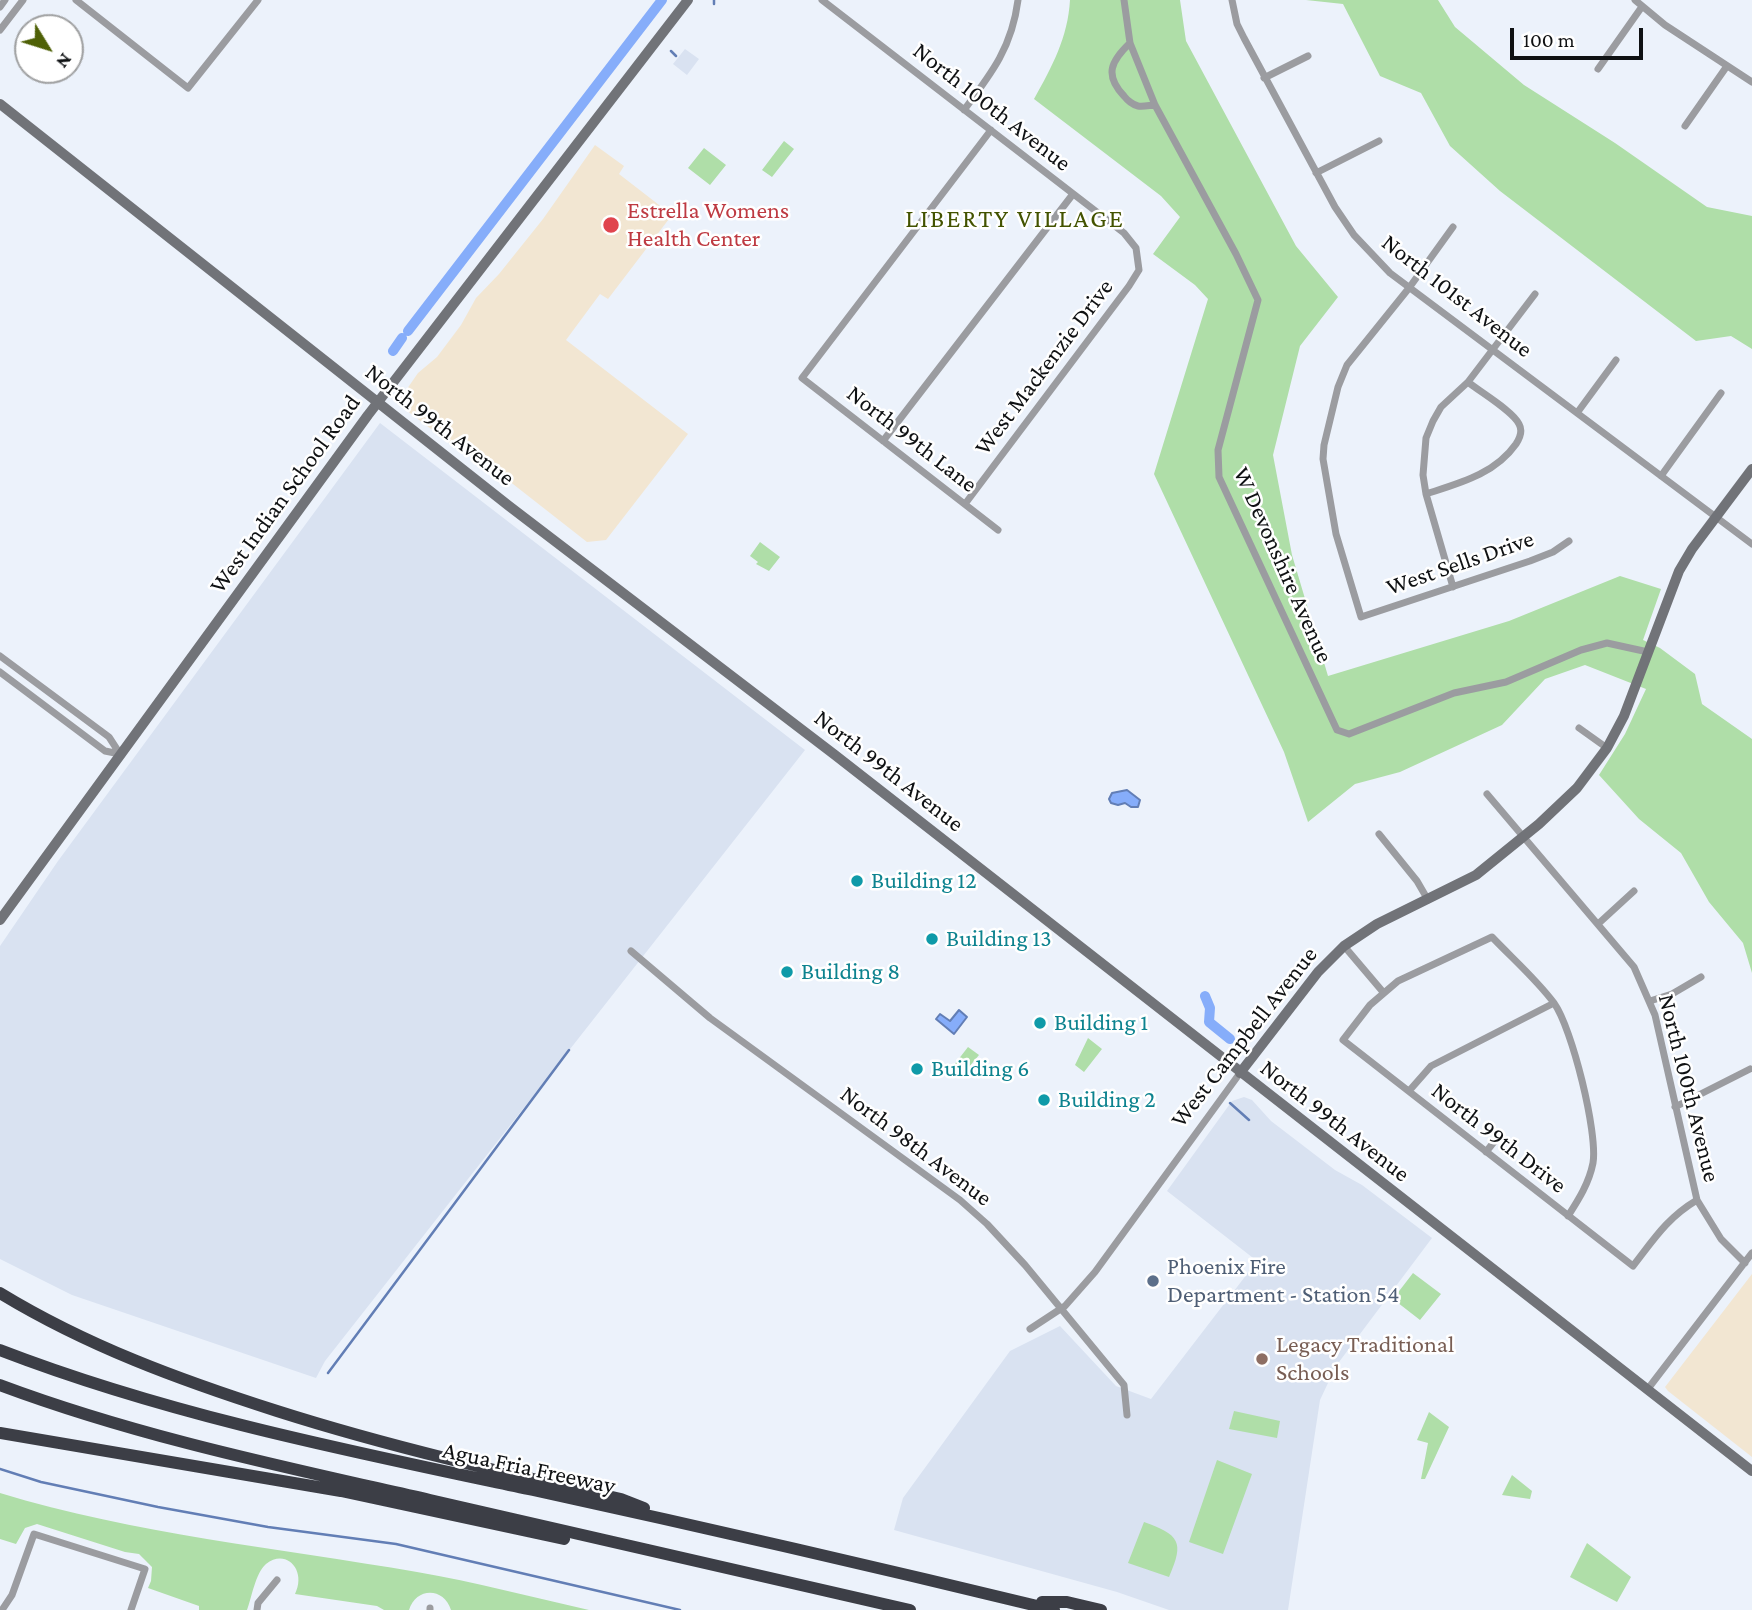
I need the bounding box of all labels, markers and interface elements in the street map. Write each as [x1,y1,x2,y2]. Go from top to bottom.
north arrow [14,14,84,84]
scale bar [1514,14,1647,58]
text: 100 m [1523,28,1575,52]
street label: North 100th Avenue [907,36,1077,178]
text: N [52,49,77,73]
place label: Estrella Womens Health Center [627,197,789,253]
district label: LIBERTY VILLAGE [907,203,1123,235]
marker: Estrella Womens Health Center [601,215,621,235]
street label: North 101st Avenue [1376,228,1538,364]
street label: West Mackenzie Drive [968,273,1120,461]
street label: North 99th Avenue [360,358,520,492]
street label: North 99th Lane [841,379,983,499]
street label: West Indian School Road [203,389,367,599]
street label: W Devonshire Avenue [1227,463,1339,667]
street label: West Sells Drive [1383,524,1537,602]
street label: North 99th Avenue [809,704,969,838]
place label: Building 12 [871,867,977,895]
marker: Building 12 [849,873,865,889]
place label: Building 13 [946,925,1052,953]
marker: Building 13 [924,931,940,947]
street label: West Campbell Avenue [1165,941,1323,1133]
place label: Building 8 [801,958,900,986]
marker: Building 8 [779,964,795,980]
street label: North 100th Avenue [1652,991,1726,1185]
place label: Building 1 [1054,1009,1148,1037]
marker: Building 1 [1032,1015,1048,1031]
street label: North 99th Avenue [1255,1054,1415,1188]
place label: Building 6 [931,1055,1030,1083]
marker: Building 6 [909,1061,925,1077]
street label: North 99th Drive [1426,1076,1572,1200]
street label: North 98th Avenue [834,1080,998,1212]
place label: Building 2 [1058,1086,1156,1114]
marker: Building 2 [1036,1092,1052,1108]
place label: Phoenix Fire Department - Station 54 [1167,1253,1399,1309]
marker: Phoenix Fire Department - Station 54 [1145,1273,1161,1289]
place label: Legacy Traditional Schools [1276,1331,1454,1387]
marker: Legacy Traditional Schools [1254,1351,1270,1367]
street label: Agua Fria Freeway [440,1436,618,1500]

